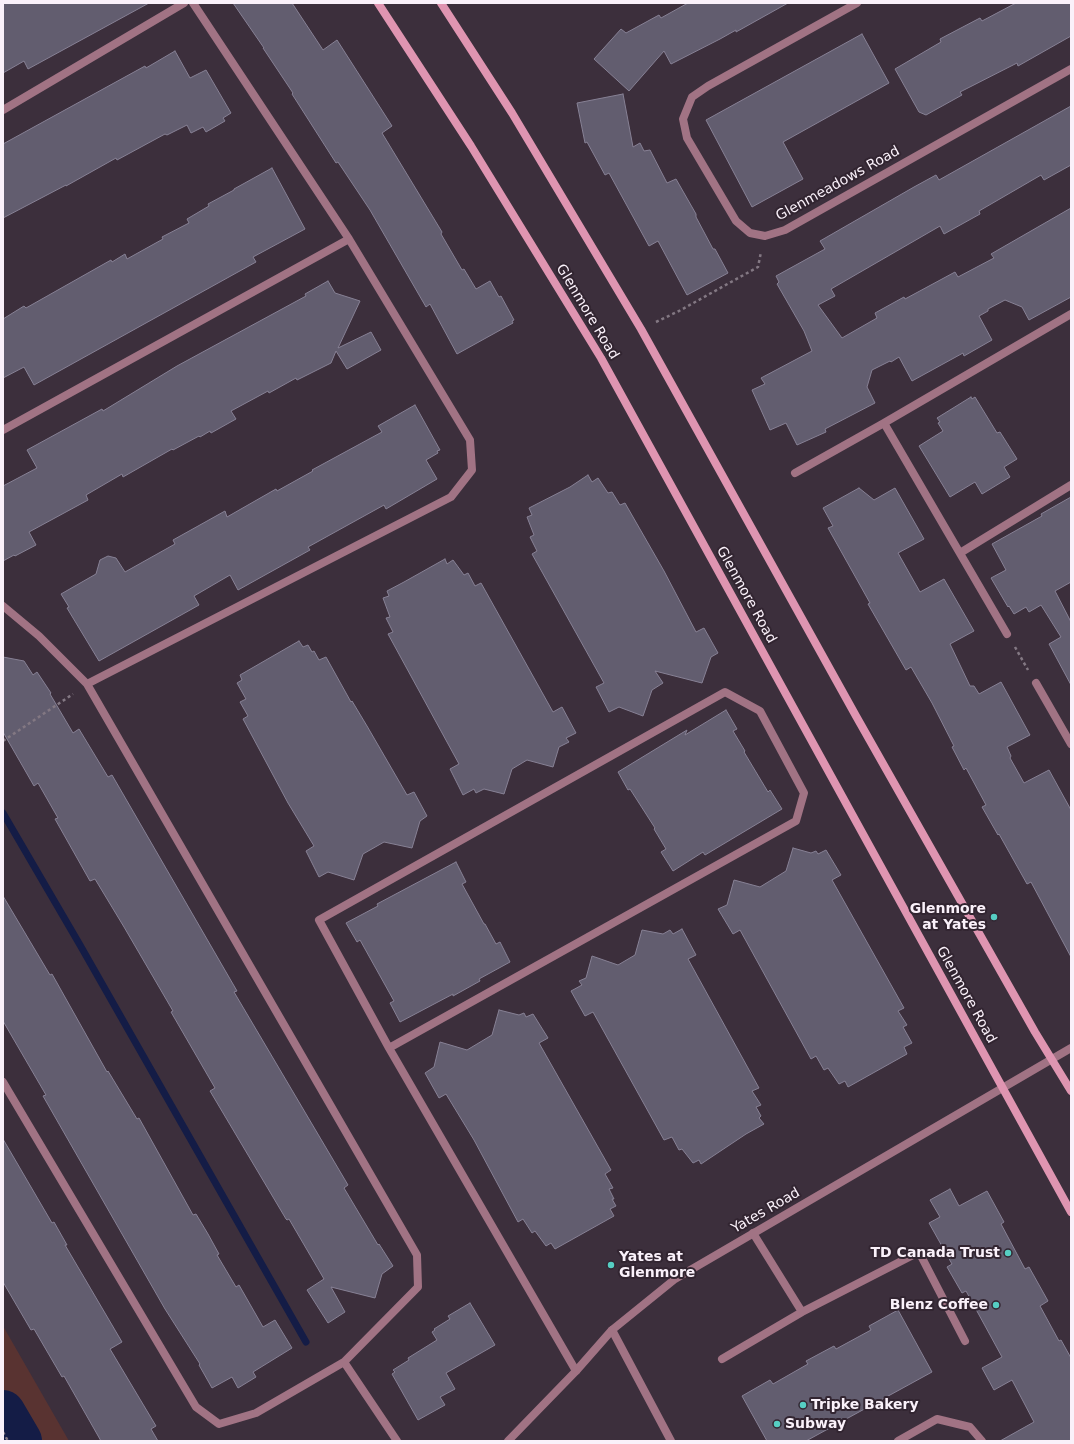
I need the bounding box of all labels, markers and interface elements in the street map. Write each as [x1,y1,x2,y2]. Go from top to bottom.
street label: Glenmeadows Road [773,143,903,225]
street label: Glenmore Road [552,261,622,363]
street label: Glenmore Road [712,544,780,646]
place label: Glenmore at Yates [910,901,986,934]
marker: Glenmore at Yates [989,912,999,922]
street label: Glenmore Road [932,944,1000,1046]
street label: Yates Road [729,1185,803,1237]
place label: TD Canada Trust [871,1245,1000,1261]
marker: TD Canada Trust [1003,1248,1013,1258]
place label: Yates at Glenmore [619,1249,695,1282]
marker: Yates at Glenmore [606,1260,616,1270]
place label: Blenz Coffee [890,1297,988,1313]
marker: Blenz Coffee [991,1300,1001,1310]
place label: Tripke Bakery [811,1397,919,1413]
marker: Tripke Bakery [798,1400,808,1410]
place label: Subway [785,1416,846,1432]
marker: Subway [772,1419,782,1429]

